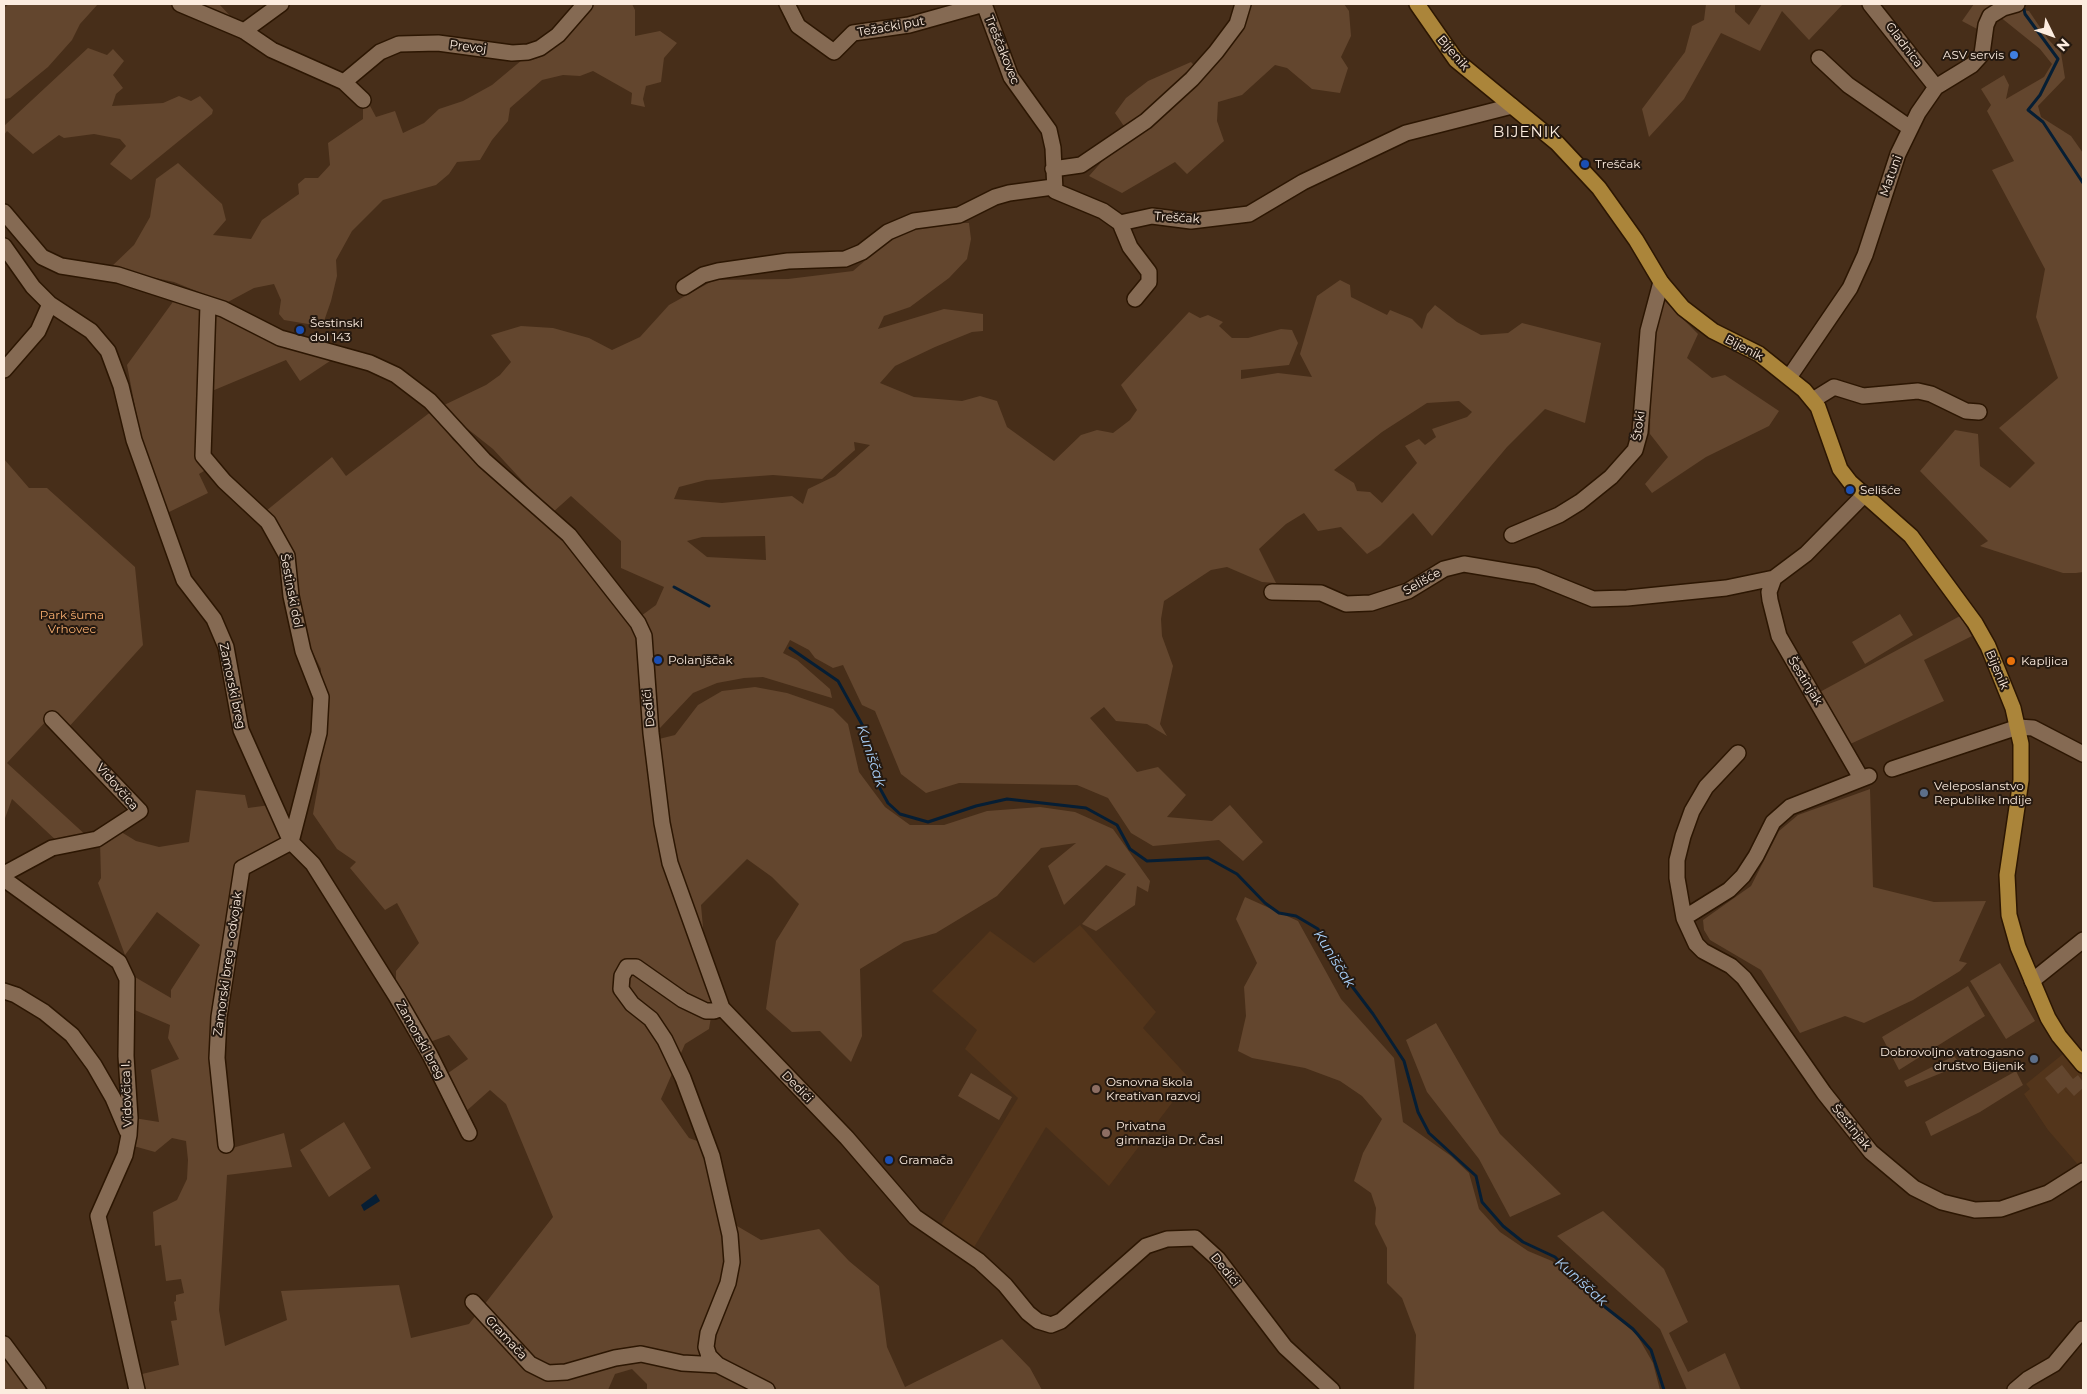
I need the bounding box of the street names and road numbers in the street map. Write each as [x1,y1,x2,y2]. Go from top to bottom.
street label: Treščakovec [982,13,1022,87]
street label: Težački put [856,14,926,40]
street label: Gladnica [1882,20,1926,70]
street label: Bijenik [1434,33,1472,73]
street label: Prevoj [449,38,487,56]
street label: Matuni [1877,153,1905,199]
street label: Treščak [1154,209,1200,227]
street label: Bijenik [1722,332,1766,364]
street label: Štoki [1630,410,1648,442]
street label: Šestinski dol [277,553,305,629]
street label: Selišće [1401,566,1443,598]
street label: Zamorski breg [216,642,248,730]
street label: Bijenik [1982,648,2012,692]
street label: Šestinjak [1785,654,1825,708]
street label: Dedići [640,688,658,728]
street label: Vidovčica [93,761,141,813]
street label: Zamorski breg - odvojak [211,891,245,1037]
street label: Zamorski breg [392,998,448,1082]
street label: Vidovčica I. [119,1061,135,1127]
street label: Dedići [778,1068,816,1106]
street label: Šestinjak [1828,1101,1874,1153]
street label: Dedići [1207,1251,1243,1289]
street label: Gramača [482,1313,530,1363]

